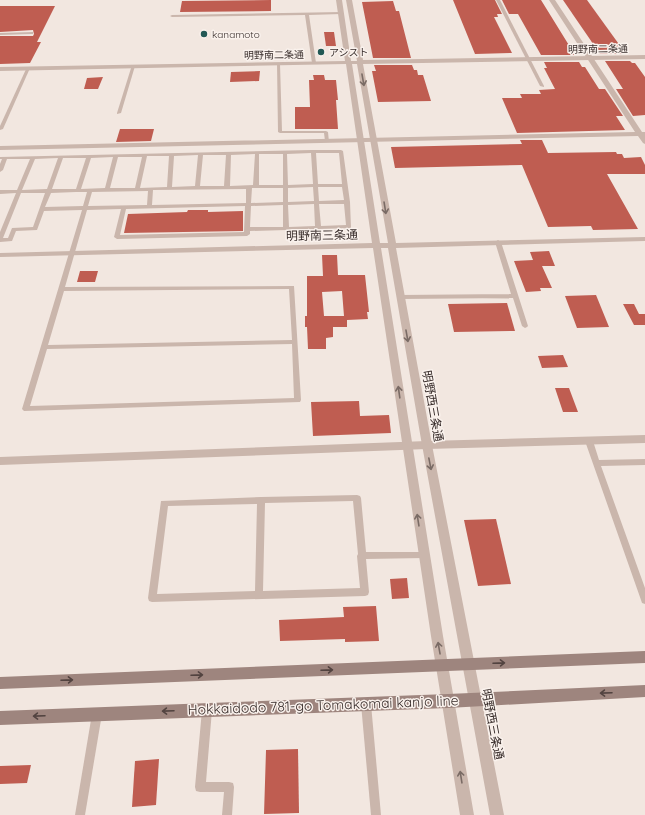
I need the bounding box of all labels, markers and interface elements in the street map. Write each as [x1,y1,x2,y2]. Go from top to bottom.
place label: kanamoto [212,28,260,41]
marker: kanamoto [199,29,209,39]
street label: 明野南二条通 [568,42,628,56]
place label: アシスト [329,46,369,59]
marker: アシスト [316,47,326,57]
street label: 明野南二条通 [244,48,304,62]
one-way arrow [359,73,367,86]
one-way arrow [381,201,389,214]
street label: 明野南三条通 [286,227,358,243]
one-way arrow [403,329,411,342]
street label: 明野西三条通 [419,369,447,443]
one-way arrow [395,385,403,398]
one-way arrow [427,457,435,470]
one-way arrow [414,514,422,527]
one-way arrow [434,642,442,655]
one-way arrow [492,659,505,667]
one-way arrow [320,666,333,673]
one-way arrow [190,671,203,679]
one-way arrow [60,677,73,684]
street label: 明野西三条通 [479,687,507,761]
one-way arrow [600,689,613,697]
street label: Hokkaidodo 781-go Tomakomai kanjo line [187,691,459,719]
one-way arrow [162,707,175,715]
one-way arrow [33,713,46,720]
one-way arrow [457,770,465,783]

